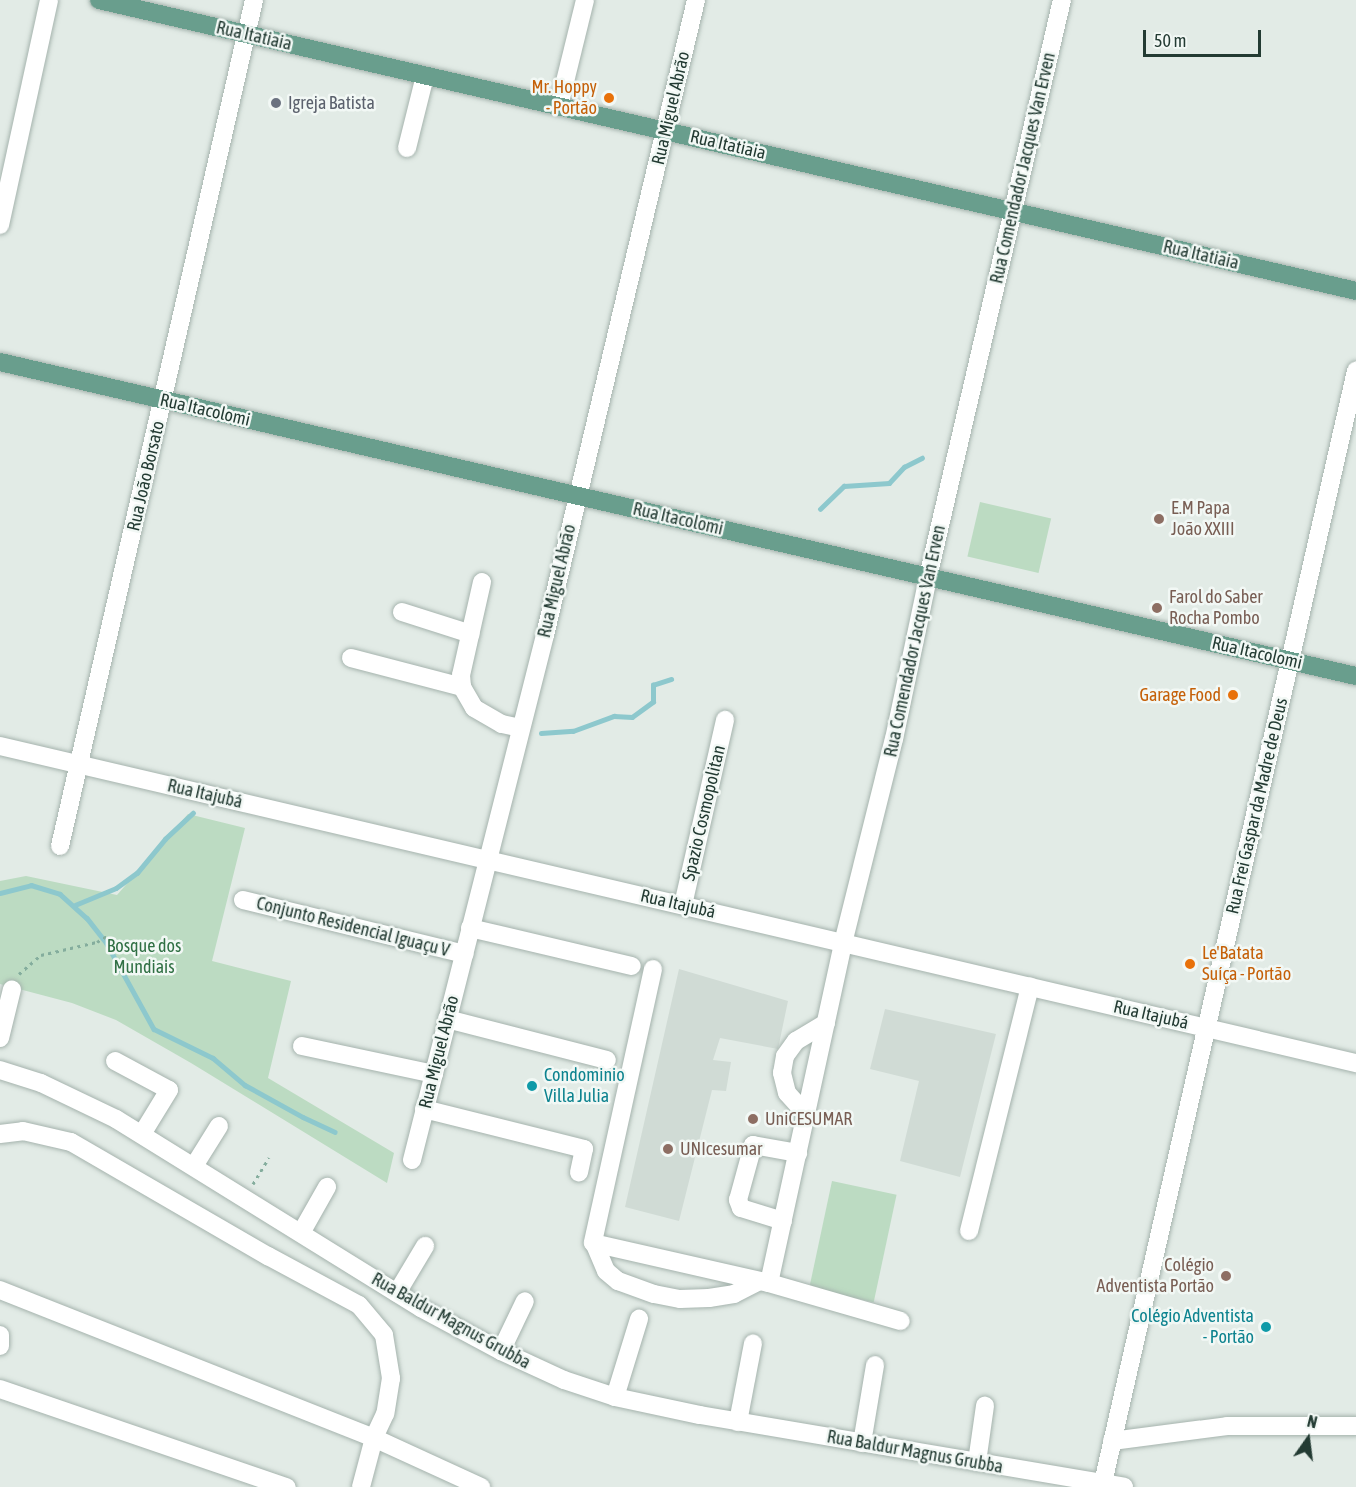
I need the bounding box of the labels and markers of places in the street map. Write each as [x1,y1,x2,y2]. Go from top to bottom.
place label: Mr. Hoppy - Portão [531,77,597,119]
marker: Mr. Hoppy - Portão [602,91,616,105]
place label: Igreja Batista [288,92,375,114]
marker: Igreja Batista [269,96,283,110]
place label: E.M Papa João XXIII [1171,498,1234,540]
marker: E.M Papa João XXIII [1152,512,1166,526]
place label: Farol do Saber Rocha Pombo [1169,587,1263,630]
marker: Farol do Saber Rocha Pombo [1150,601,1164,615]
place label: Garage Food [1139,684,1221,706]
marker: Garage Food [1226,688,1240,702]
place label: Le'Batata Suíça - Portão [1202,943,1291,986]
marker: Le'Batata Suíça - Portão [1183,957,1197,971]
place label: Condominio Villa Julia [544,1065,625,1108]
marker: Condominio Villa Julia [525,1079,539,1093]
place label: UniCESUMAR [765,1108,852,1130]
marker: UniCESUMAR [746,1112,760,1126]
place label: UNIcesumar [680,1138,762,1160]
marker: UNIcesumar [661,1142,675,1156]
place label: Colégio Adventista Portão [1097,1255,1214,1298]
marker: Colégio Adventista Portão [1219,1269,1233,1283]
place label: Colégio Adventista - Portão [1131,1306,1254,1348]
marker: Colégio Adventista - Portão [1259,1320,1273,1334]

